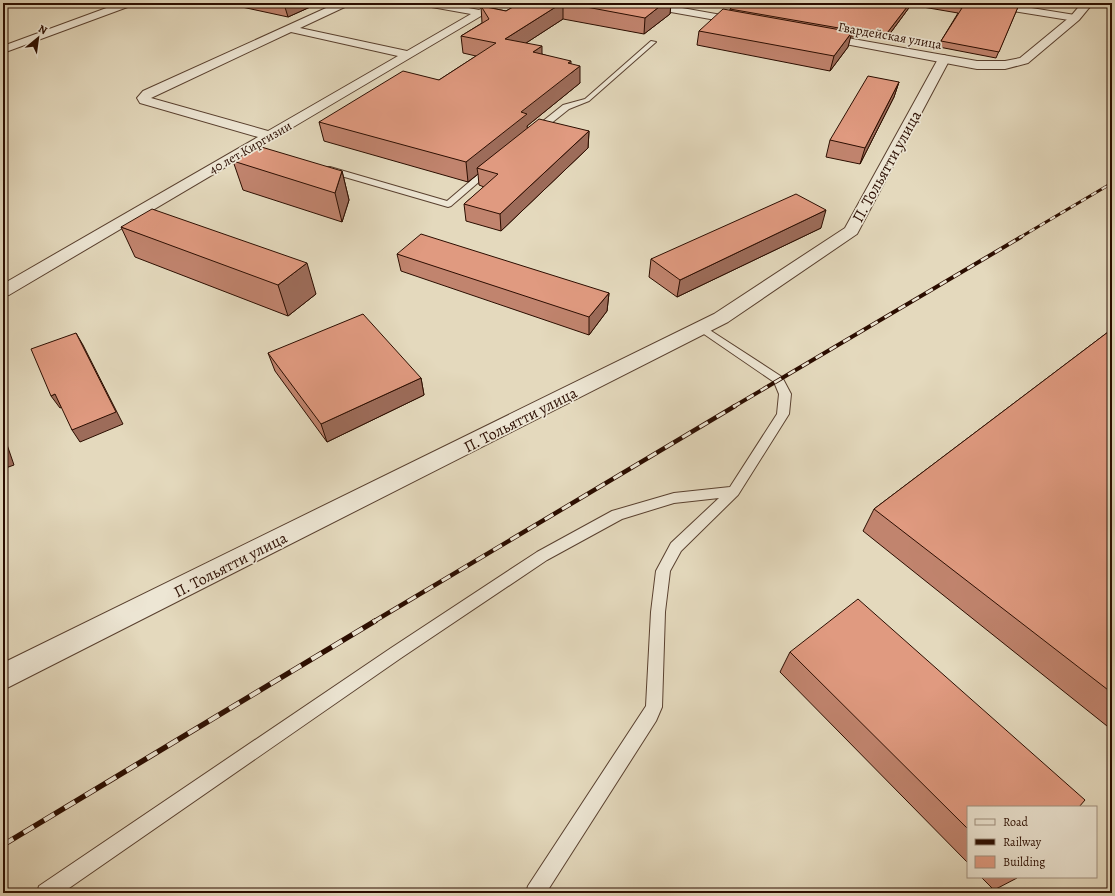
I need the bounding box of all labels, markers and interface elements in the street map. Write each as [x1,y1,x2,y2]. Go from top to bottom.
north arrow [18,18,58,58]
street label: Гвардейская улица [837,18,943,53]
text: N [35,21,50,38]
street label: П. Тольятти улица [847,106,927,226]
street label: 40 лет Киргизии [206,117,295,178]
street label: П. Тольятти улица [460,381,582,458]
street label: П. Тольятти улица [170,526,292,603]
legend [967,806,1097,878]
text: Road [1003,814,1029,830]
text: Railway [1003,834,1042,850]
text: Building [1003,854,1045,870]

